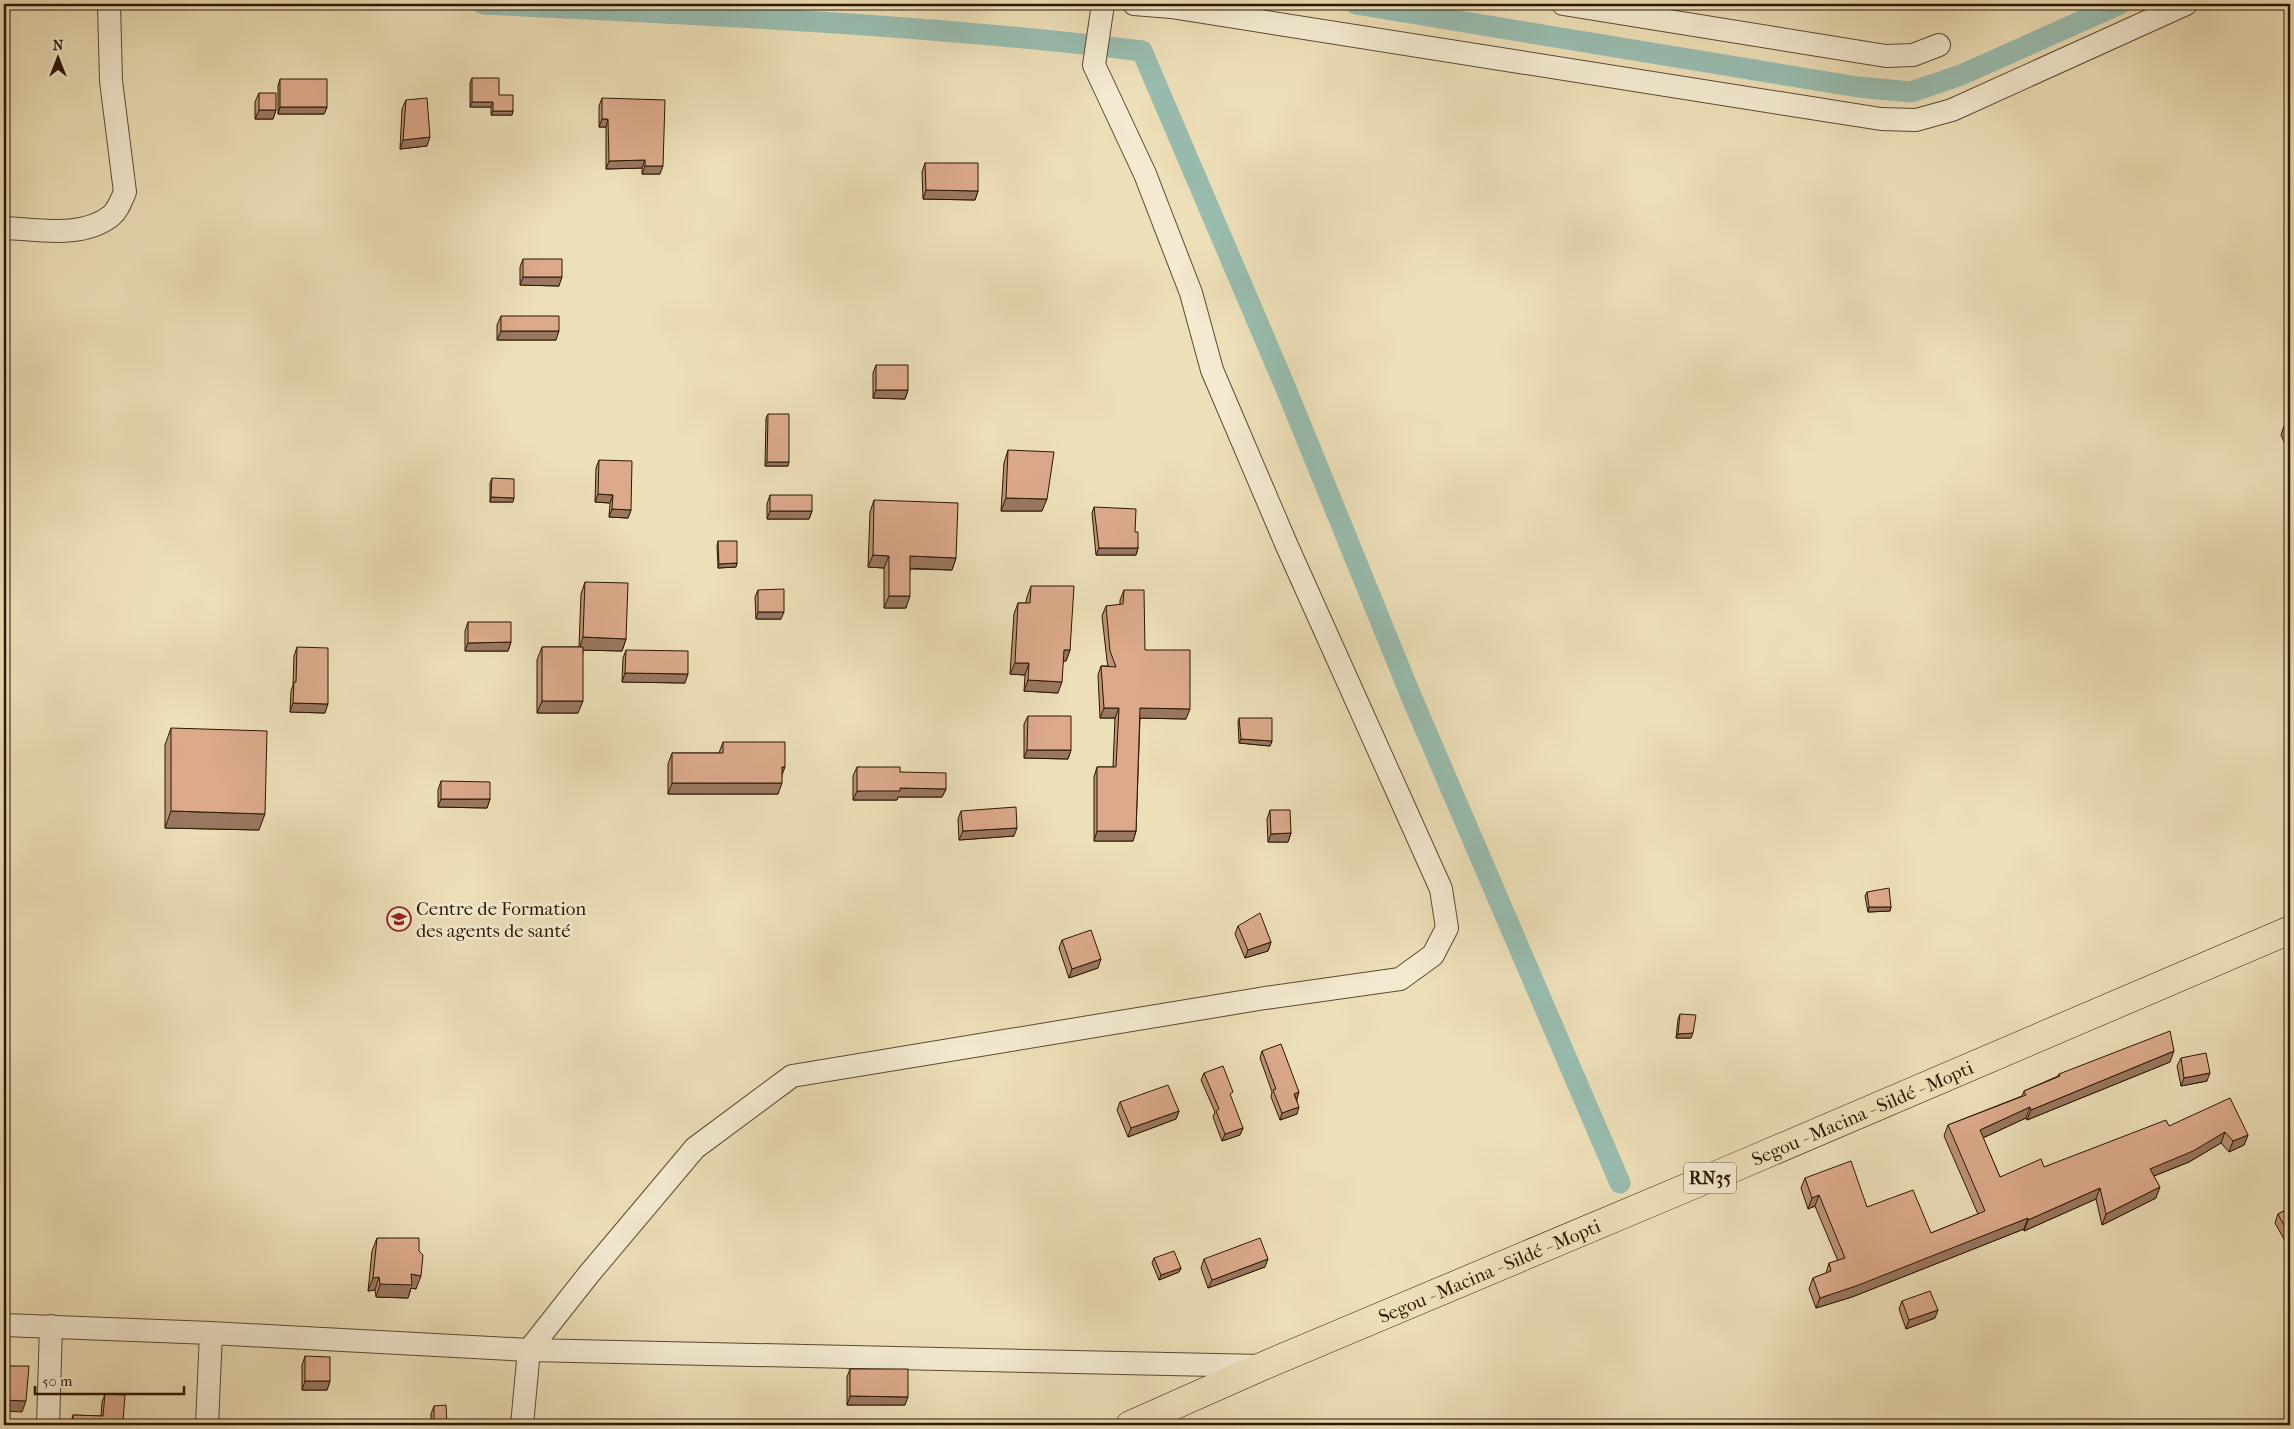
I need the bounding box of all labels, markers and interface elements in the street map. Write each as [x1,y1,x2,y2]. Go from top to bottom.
north arrow [32,32,82,82]
text: N [53,37,64,54]
place label: Centre de Formation des agents de santé [416,898,586,942]
school or university icon: Centre de Formation des agents de santé [386,906,412,932]
street label: Segou - Macina - Sildé - Mopti [1749,1057,1977,1171]
road number: RN35 [1684,1162,1736,1194]
street label: Segou - Macina - Sildé - Mopti [1375,1215,1604,1328]
scale bar [35,1364,184,1396]
text: 50 m [42,1372,73,1390]

